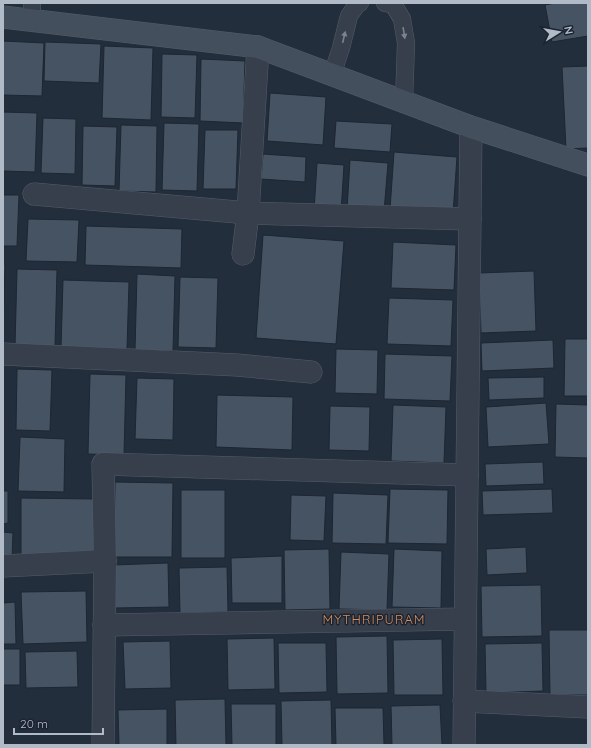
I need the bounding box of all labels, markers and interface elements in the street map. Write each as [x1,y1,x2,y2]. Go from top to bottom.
north arrow [539,12,579,52]
text: N [561,25,576,35]
one-way arrow [401,26,407,39]
one-way arrow [341,31,347,44]
district label: MYTHRIPURAM [322,611,426,627]
scale bar [14,710,103,736]
text: 20 m [20,716,48,731]

